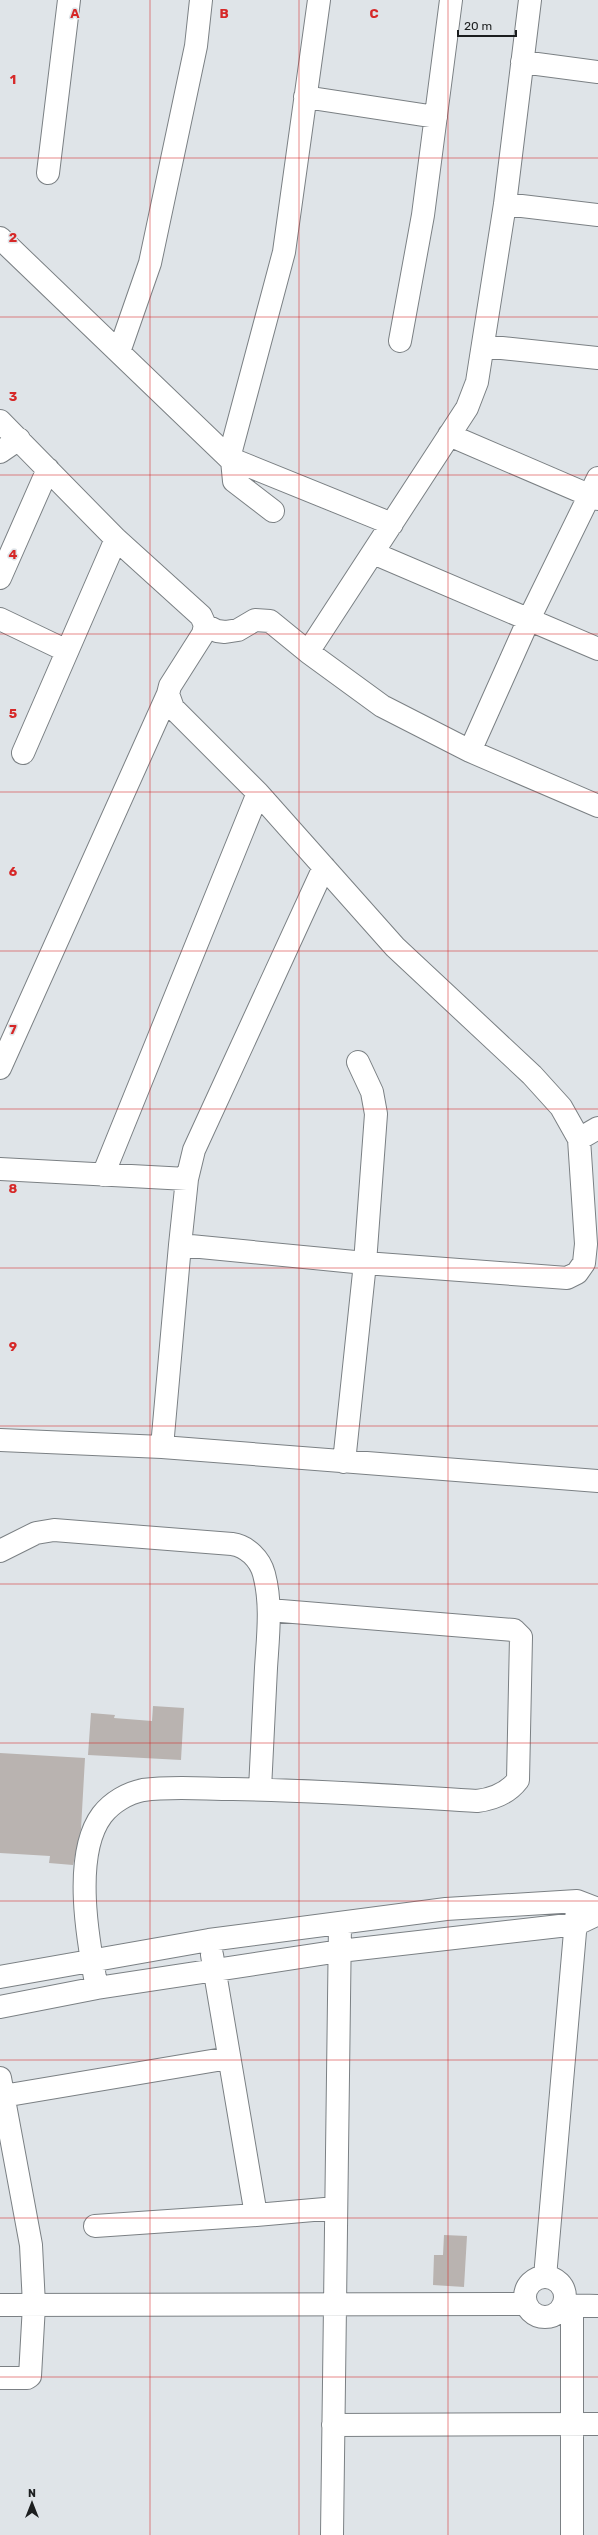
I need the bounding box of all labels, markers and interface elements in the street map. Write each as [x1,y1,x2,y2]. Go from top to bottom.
text: A [70,6,80,21]
text: B [219,6,229,21]
text: C [369,6,379,21]
scale bar [458,12,516,38]
text: 20 m [464,19,492,33]
text: 1 [10,72,16,87]
text: 2 [9,230,17,245]
text: 3 [9,389,18,404]
text: 4 [9,547,18,562]
text: 5 [9,706,17,721]
text: 6 [9,864,18,879]
text: 7 [9,1022,17,1037]
text: 8 [9,1181,18,1196]
text: 9 [9,1339,17,1354]
north arrow [12,2483,52,2523]
text: N [28,2487,36,2500]

